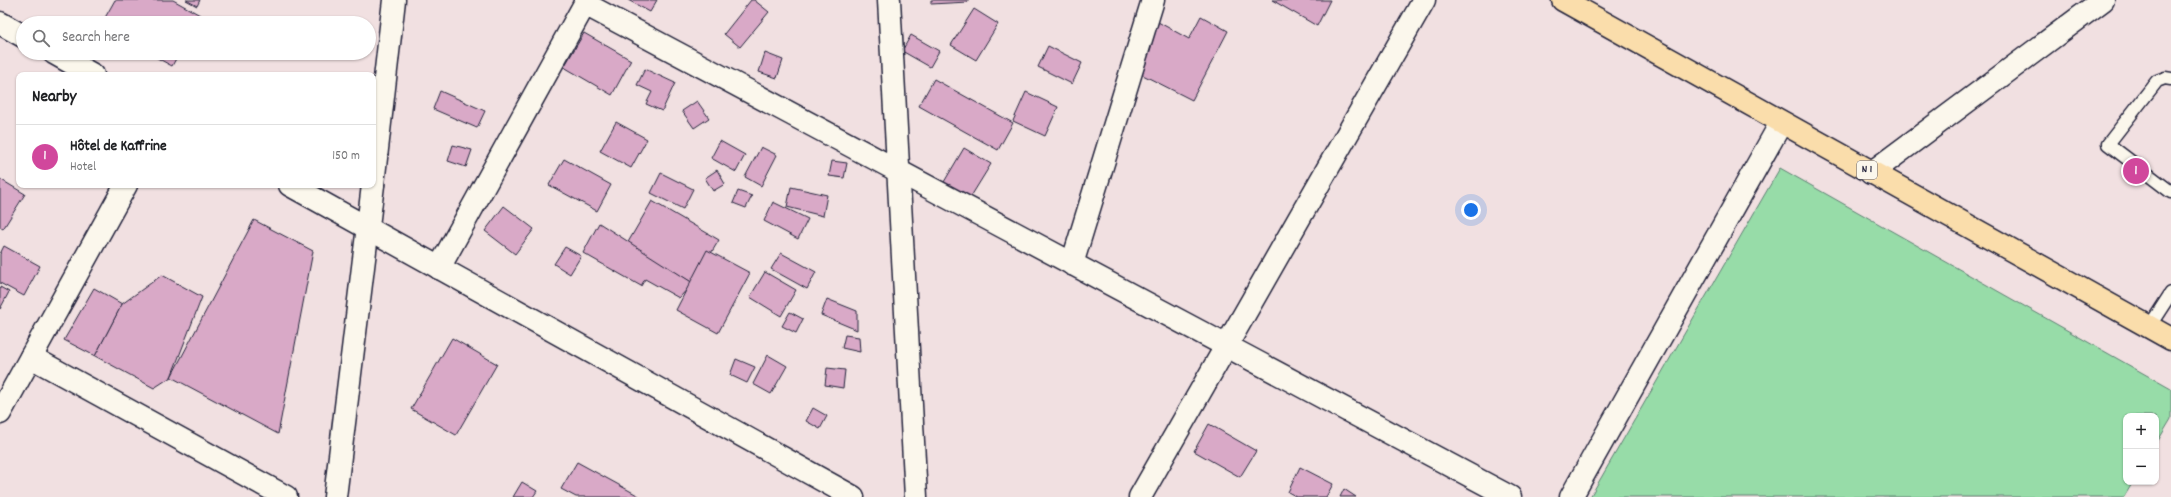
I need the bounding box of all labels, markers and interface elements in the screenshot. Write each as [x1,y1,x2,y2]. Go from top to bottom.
search box [16,16,376,60]
icon: search [30,27,52,49]
text: Search here [62,27,130,49]
text: Nearby [32,86,76,110]
text: Hôtel de Kaffrine [70,136,167,158]
text: 1 [44,147,46,166]
text: 150 m [332,147,360,166]
pin: 1 [2123,156,2149,186]
text: Hotel [70,158,96,177]
road number: N 1 [1857,161,1877,179]
your location [1461,200,1481,220]
map controls [2123,413,2159,485]
button: + [2123,413,2159,449]
button: − [2123,449,2159,485]

